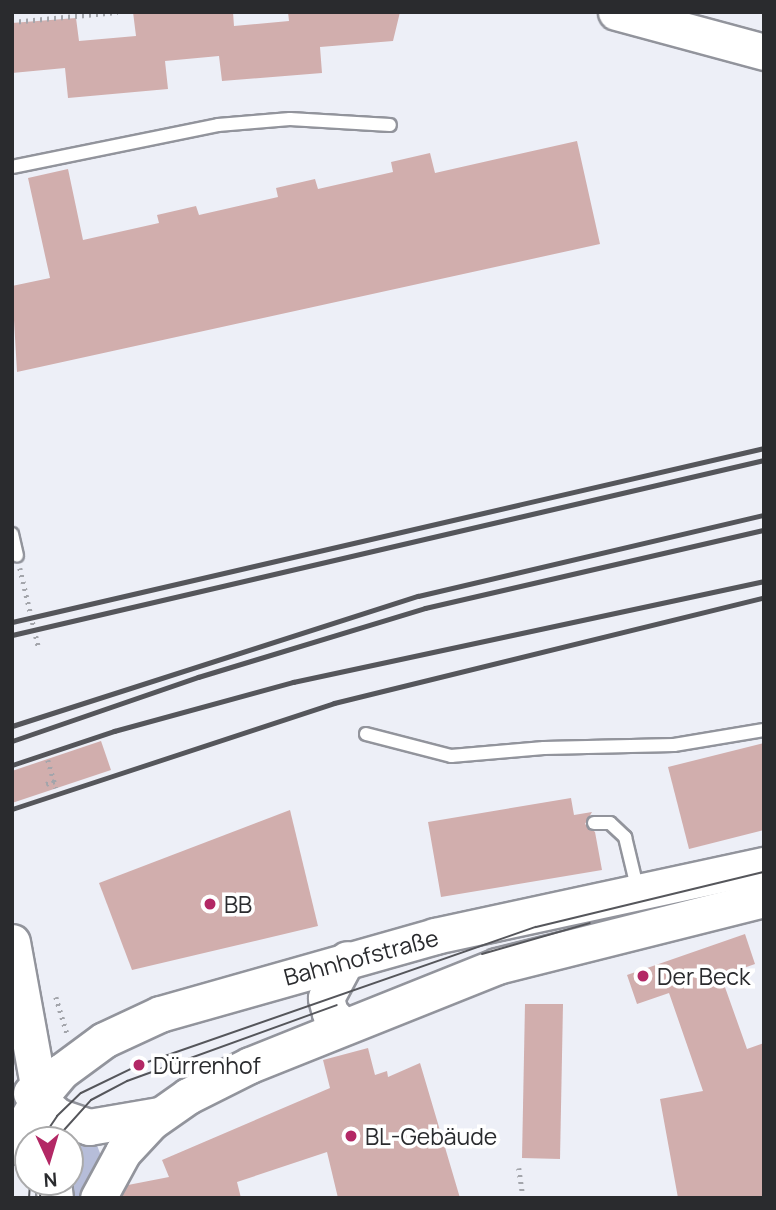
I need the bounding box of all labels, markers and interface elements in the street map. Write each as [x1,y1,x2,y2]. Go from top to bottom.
place label: BB [224,890,252,918]
marker: BB [202,896,218,912]
street label: Bahnhofstraße [281,923,441,991]
place label: Der Beck [657,962,750,990]
marker: Der Beck [635,968,651,984]
place label: Dürrenhof [153,1051,261,1079]
marker: Dürrenhof [131,1057,147,1073]
place label: BL-Gebäude [365,1122,497,1150]
north arrow [14,1126,84,1196]
marker: BL-Gebäude [343,1128,359,1144]
text: N [43,1167,58,1193]

